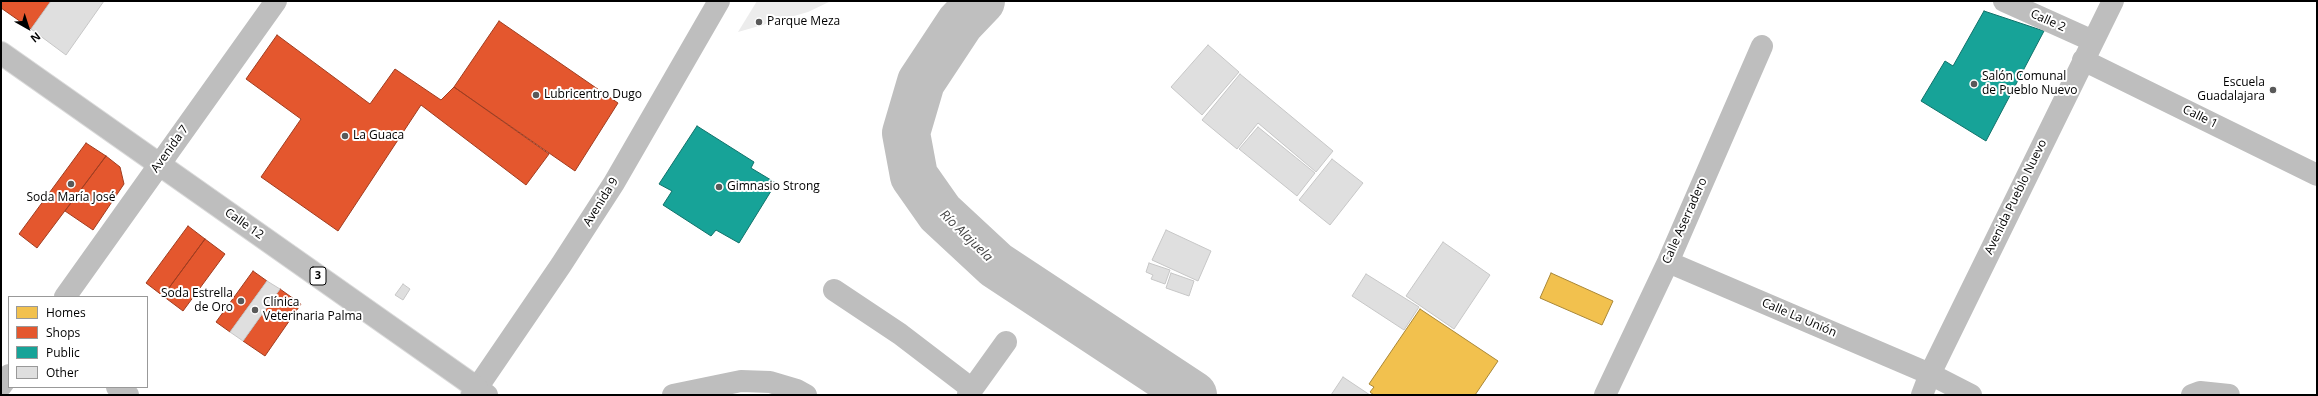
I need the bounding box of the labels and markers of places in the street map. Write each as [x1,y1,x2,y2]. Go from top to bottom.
place label: Parque Meza [767,15,840,29]
marker: Parque Meza [754,17,764,27]
place label: Salón Comunal de Pueblo Nuevo [1982,70,2078,98]
place label: Escuela Guadalajara [2197,76,2265,104]
marker: Salón Comunal de Pueblo Nuevo [1969,79,1979,89]
marker: Escuela Guadalajara [2268,85,2278,95]
place label: Lubricentro Dugo [544,88,642,102]
marker: Lubricentro Dugo [531,90,541,100]
place label: La Guaca [353,129,404,143]
marker: La Guaca [340,131,350,141]
marker: Soda María José [66,179,76,189]
place label: Gimnasio Strong [727,180,820,194]
marker: Gimnasio Strong [714,182,724,192]
place label: Soda María José [26,191,116,205]
place label: Soda Estrella de Oro [161,287,233,315]
marker: Soda Estrella de Oro [236,296,246,306]
place label: Clínica Veterinaria Palma [263,296,362,324]
marker: Clínica Veterinaria Palma [250,305,260,315]

